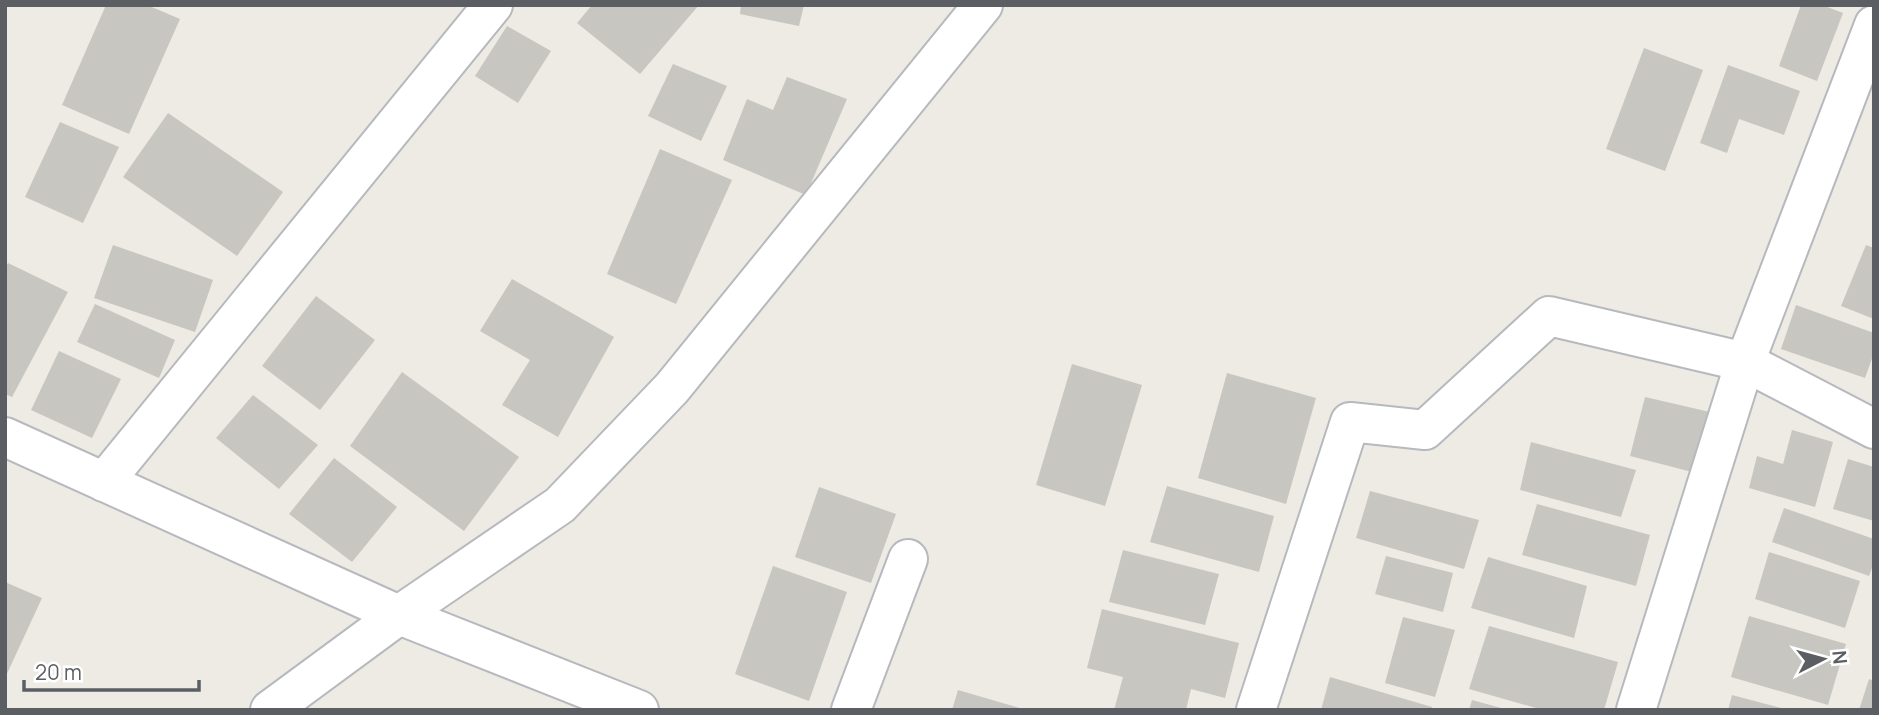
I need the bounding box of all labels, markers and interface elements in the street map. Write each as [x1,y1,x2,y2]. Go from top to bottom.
north arrow [1788,624,1858,694]
scale bar [24,648,200,692]
text: N [1826,649,1854,665]
text: 20 m [35,658,82,686]

